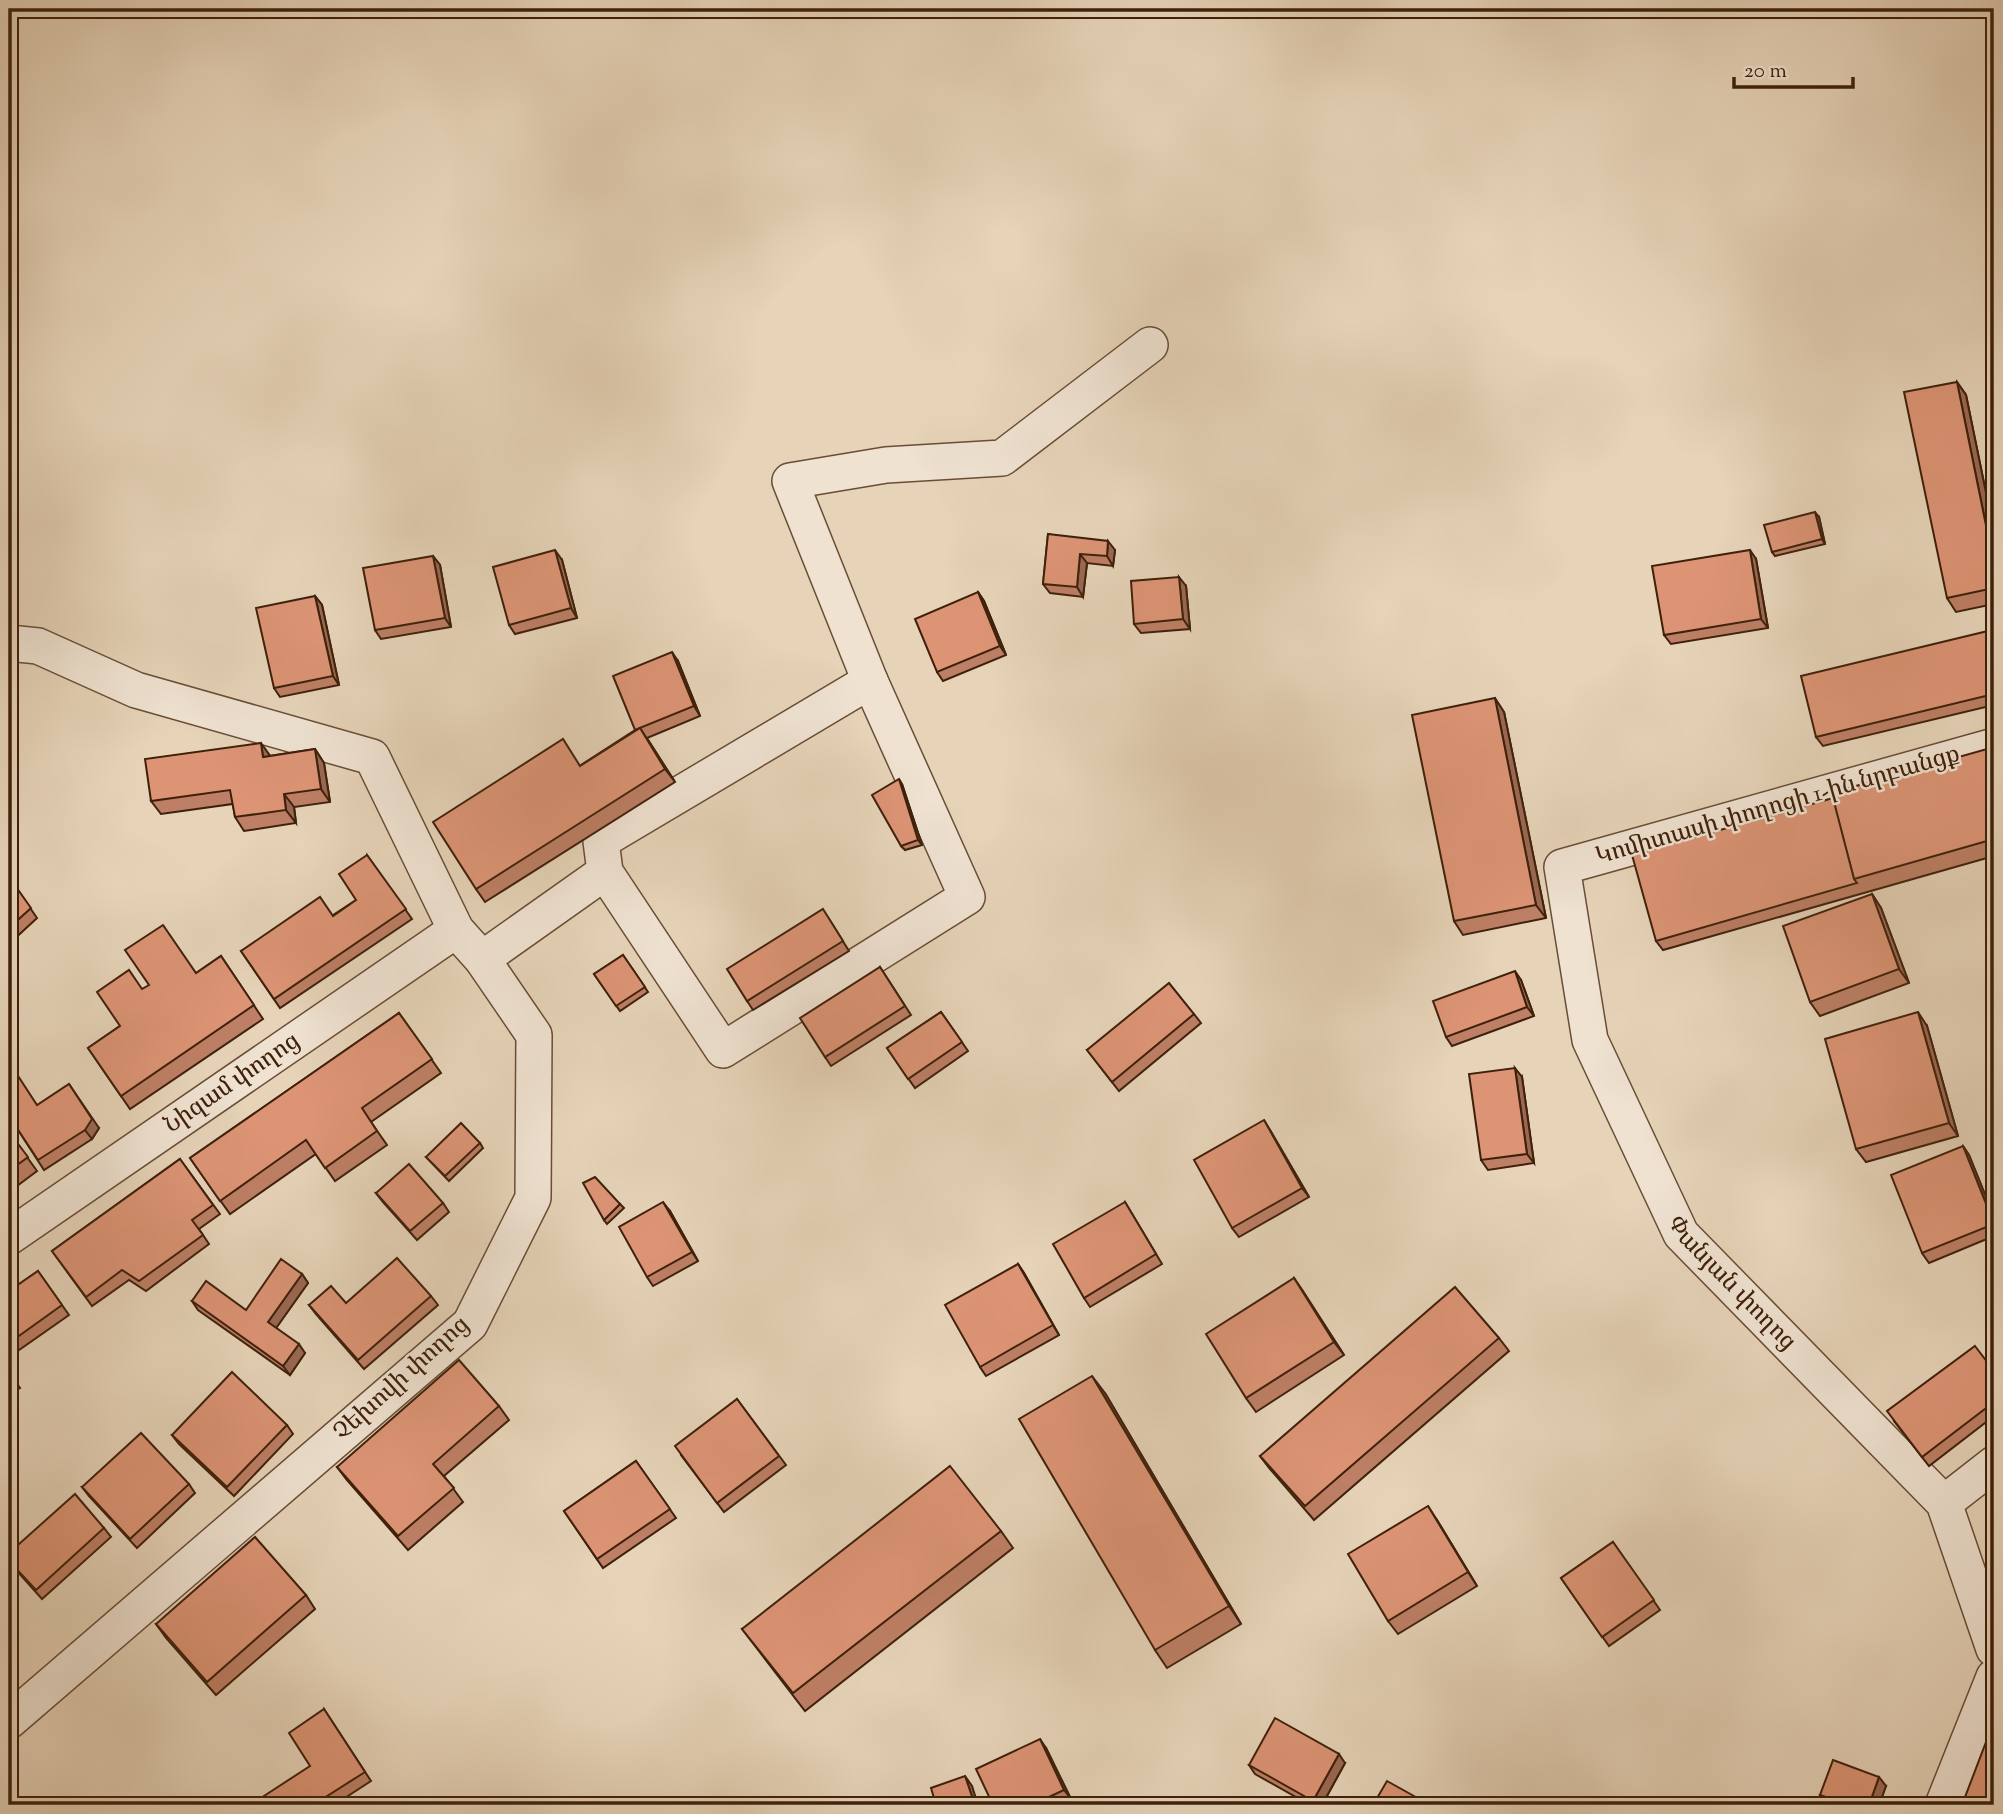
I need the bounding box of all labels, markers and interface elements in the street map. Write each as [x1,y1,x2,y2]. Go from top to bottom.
scale bar [1734,46,1853,90]
text: 20 m [1744,57,1787,87]
street label: Կոմիտասի փողոցի 1-ին նրբանցք [1592,738,1964,874]
street label: Նիզամ փողոց [158,1025,307,1142]
street label: Փանյան փողոց [1658,1211,1803,1359]
street label: Չեխովի փողոց [327,1309,477,1449]

